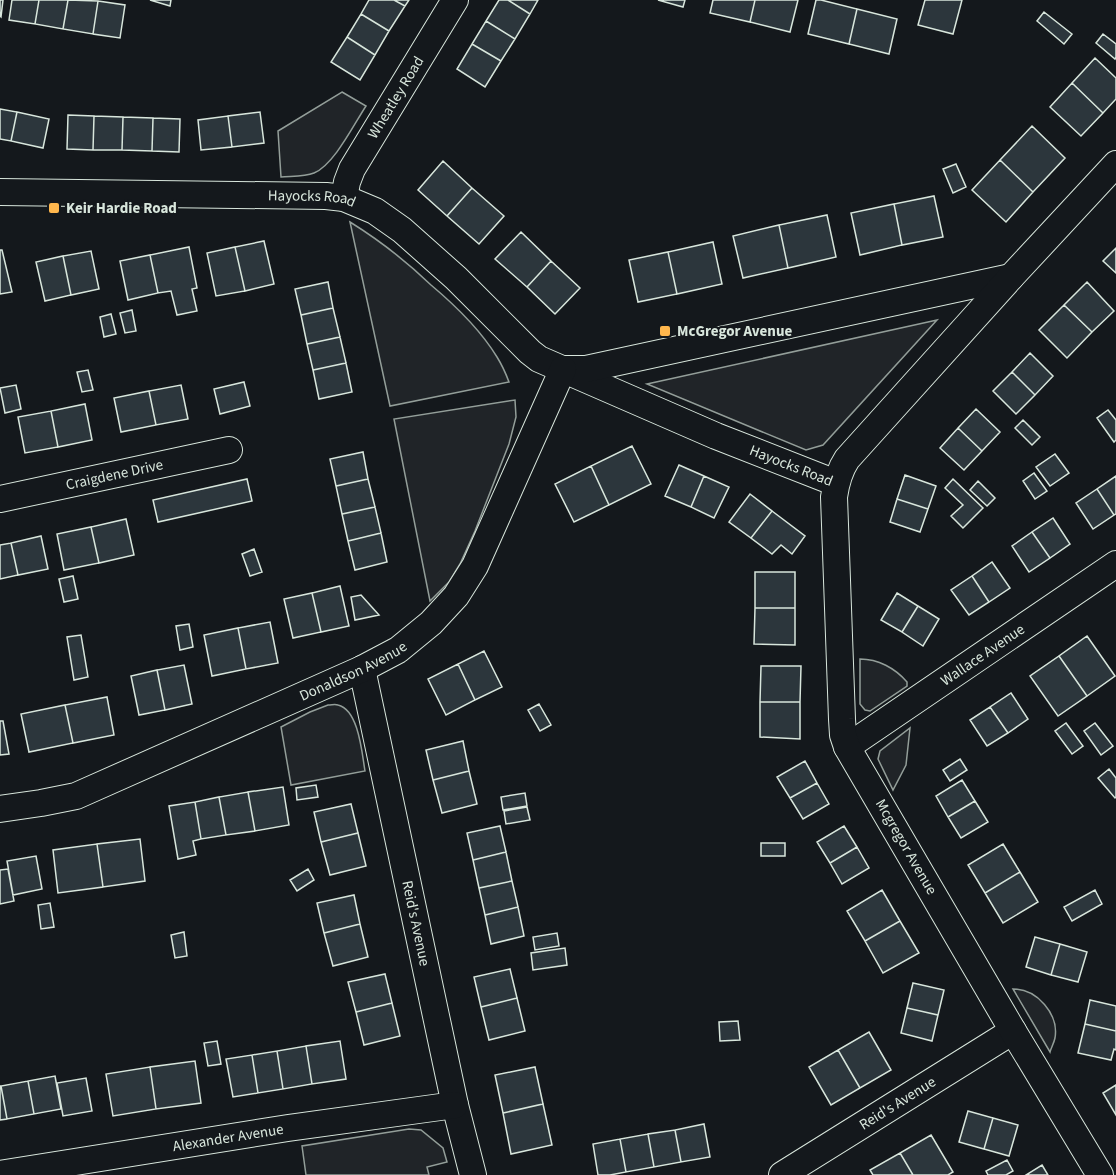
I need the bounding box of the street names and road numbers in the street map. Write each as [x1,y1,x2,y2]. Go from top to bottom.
street label: Wheatley Road [362,52,429,143]
street label: Hayocks Road [268,185,359,212]
street label: Hayocks Road [746,440,836,491]
street label: Craigdene Drive [64,454,165,495]
street label: Wallace Avenue [936,619,1029,691]
street label: Donaldson Avenue [296,636,412,706]
street label: Mcgregor Avenue [870,795,942,899]
street label: Reid's Avenue [397,879,436,968]
street label: Reid's Avenue [855,1071,940,1135]
street label: Alexander Avenue [171,1118,285,1157]

